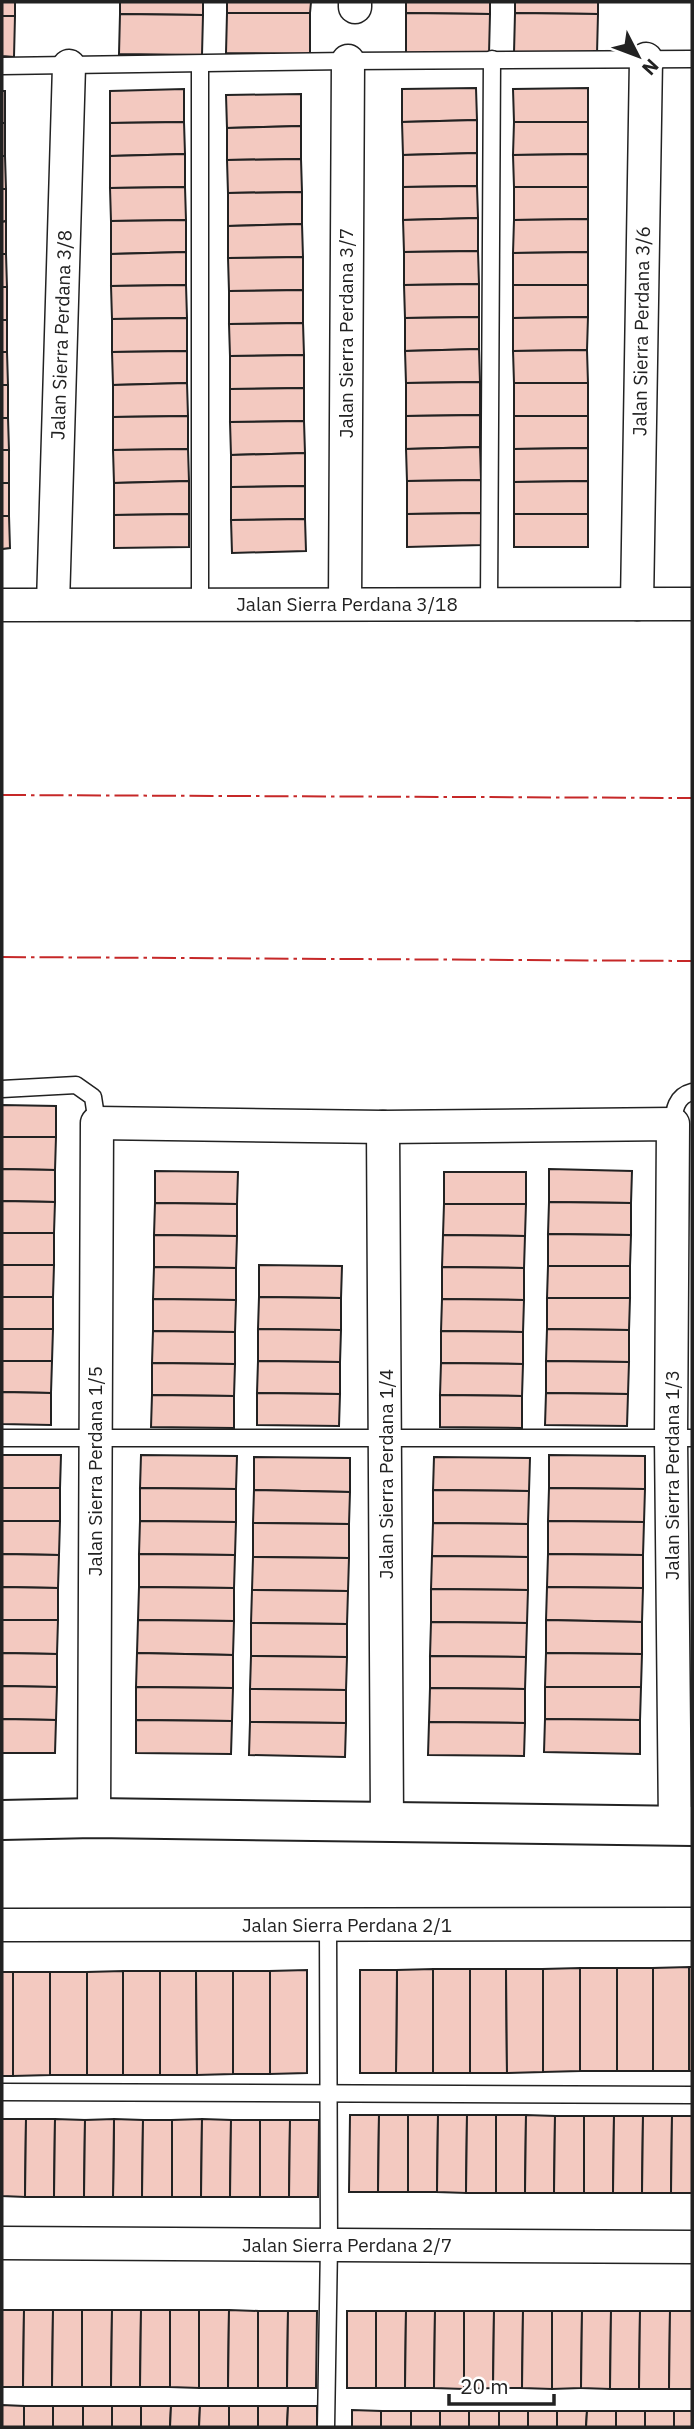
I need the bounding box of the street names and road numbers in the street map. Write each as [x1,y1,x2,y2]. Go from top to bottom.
street label: Jalan Sierra Perdana 3/6 [627,226,655,436]
street label: Jalan Sierra Perdana 3/7 [334,228,358,438]
street label: Jalan Sierra Perdana 3/8 [45,230,77,440]
street label: Jalan Sierra Perdana 3/18 [236,592,458,616]
street label: Jalan Sierra Perdana 1/5 [83,1366,107,1576]
street label: Jalan Sierra Perdana 1/4 [374,1369,398,1579]
street label: Jalan Sierra Perdana 1/3 [660,1370,684,1580]
street label: Jalan Sierra Perdana 2/1 [242,1913,452,1937]
street label: Jalan Sierra Perdana 2/7 [242,2233,452,2257]

